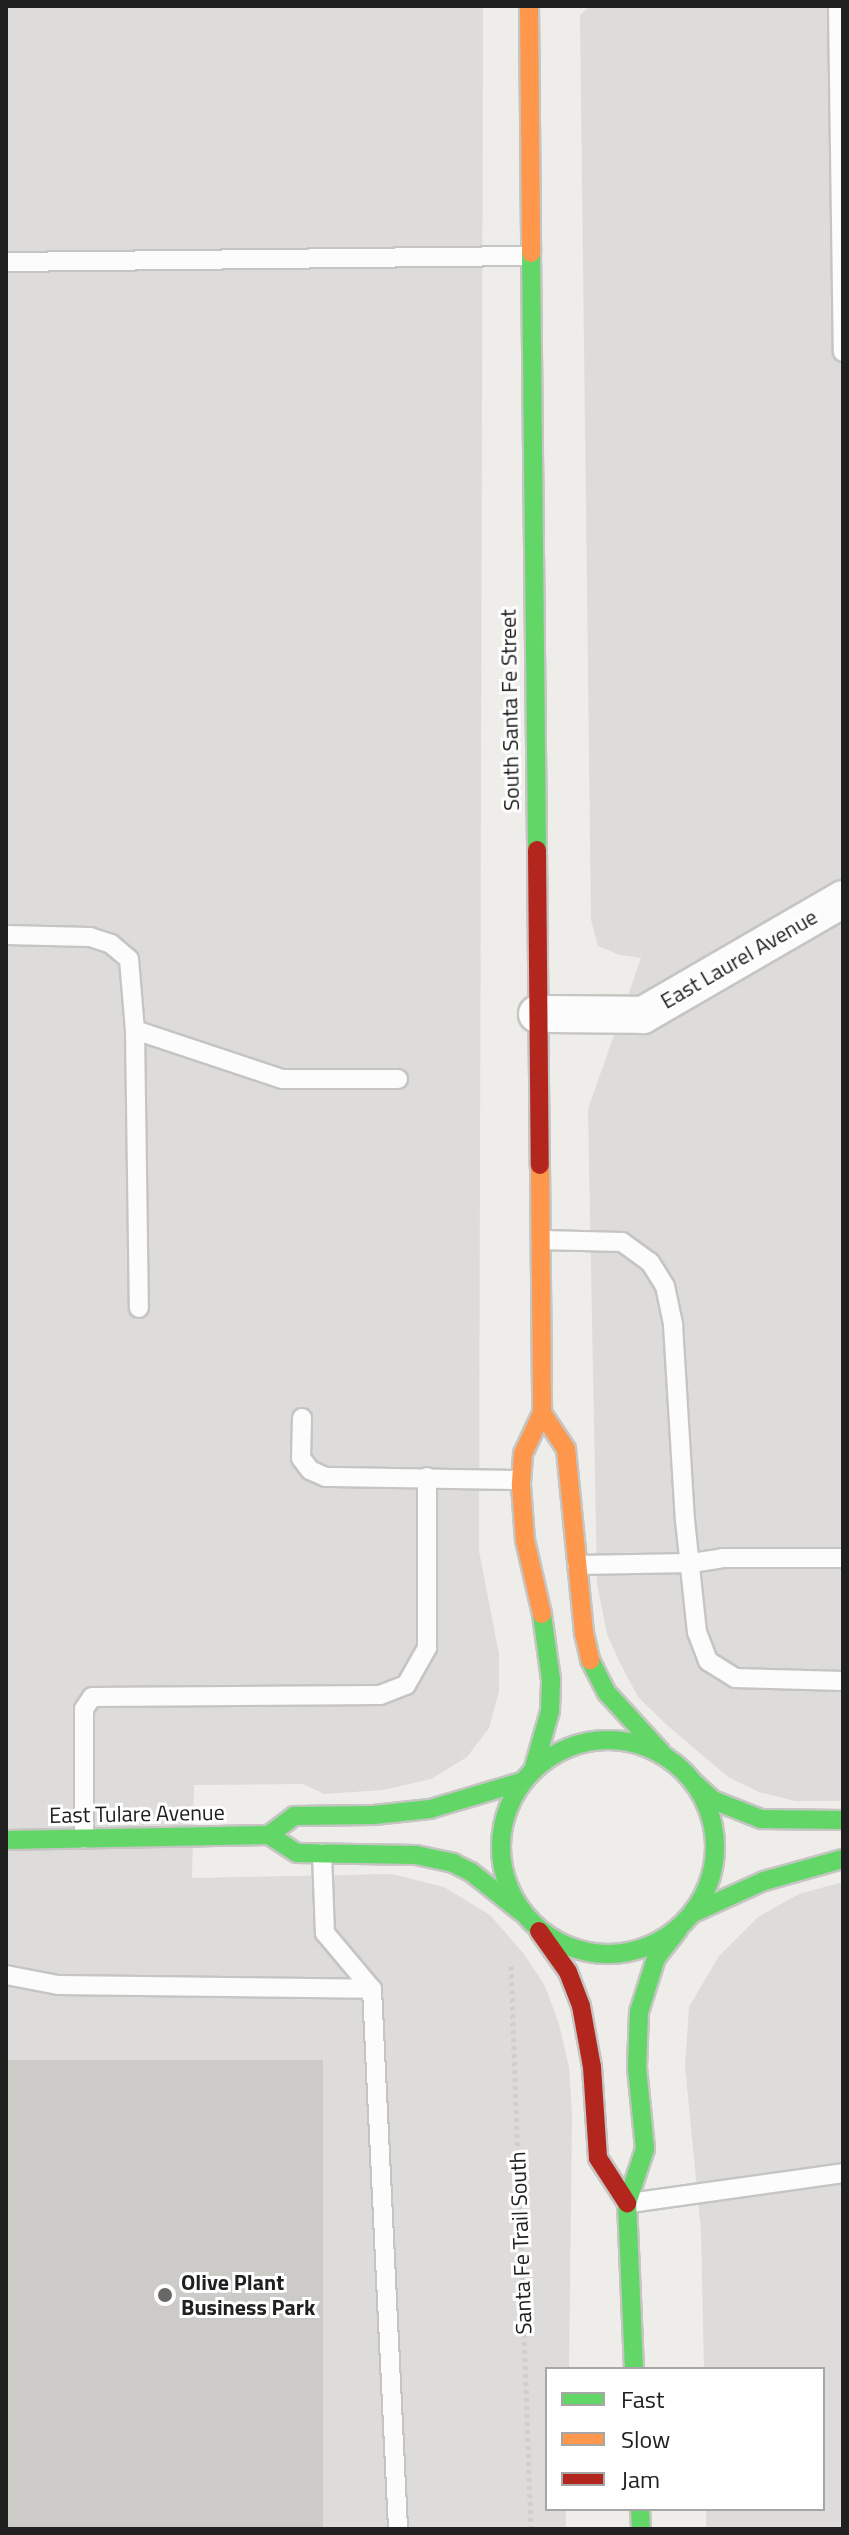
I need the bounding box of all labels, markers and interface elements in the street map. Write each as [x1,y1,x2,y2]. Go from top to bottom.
street label: South Santa Fe Street [495,609,525,811]
street label: East Laurel Avenue [656,903,822,1015]
street label: East Tulare Avenue [49,1799,225,1829]
street label: Santa Fe Trail South [505,2151,537,2335]
place label: Olive Plant Business Park [181,2269,315,2320]
marker: Olive Plant Business Park [156,2286,174,2304]
legend [545,2367,825,2511]
text: Fast [621,2381,664,2417]
text: Slow [621,2421,670,2457]
text: Jam [621,2461,660,2497]

